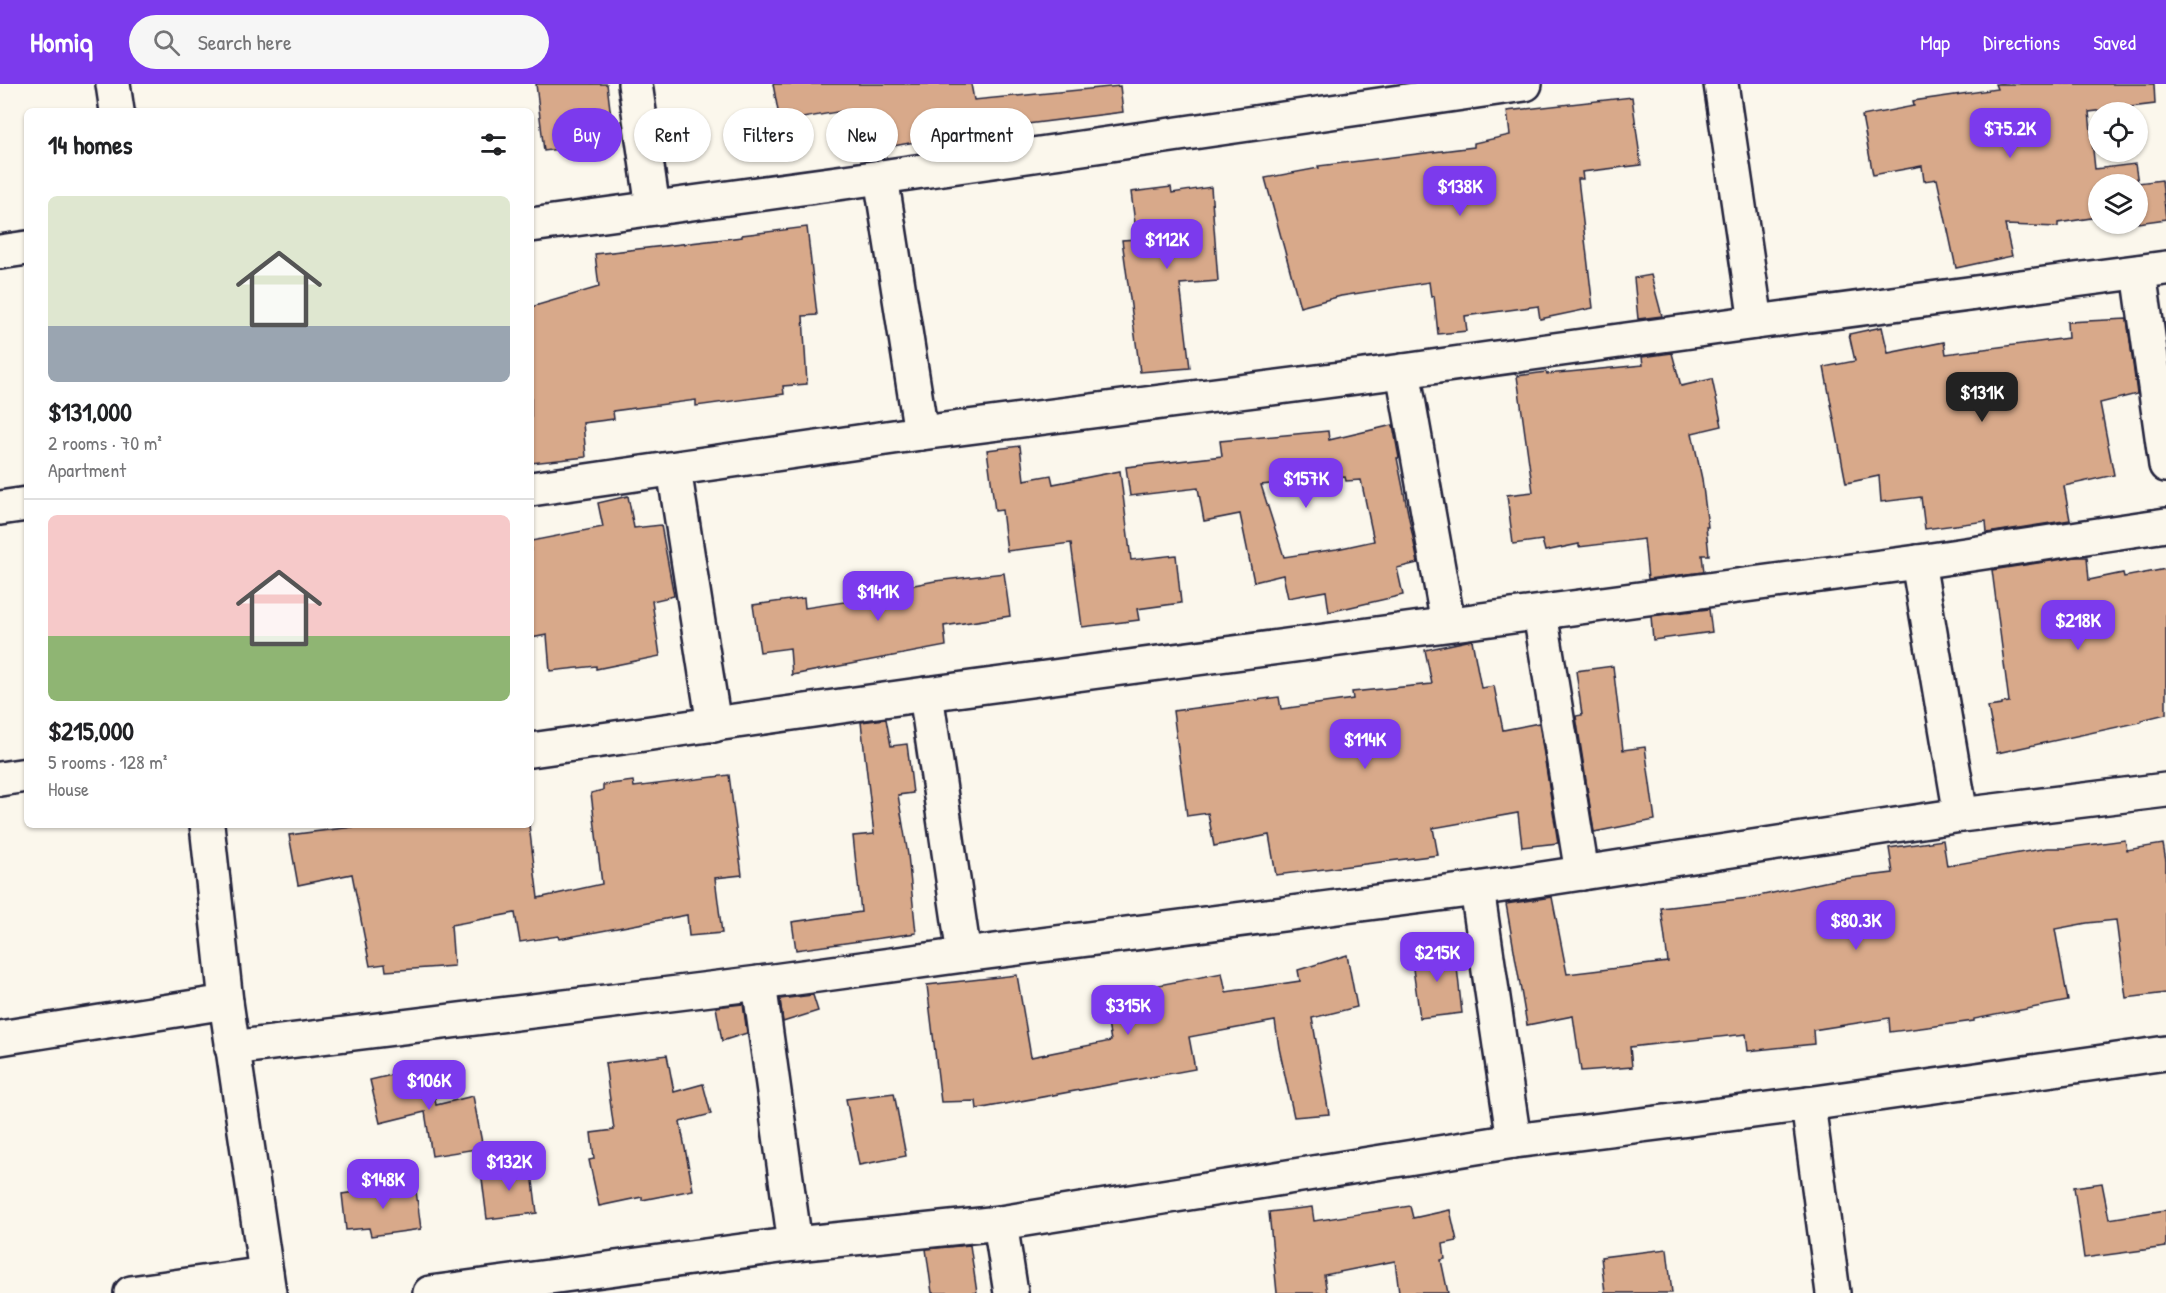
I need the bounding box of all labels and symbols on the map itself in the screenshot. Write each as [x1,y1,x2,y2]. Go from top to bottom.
pin: $75.2K [1961,108,2059,159]
pin: $138K [1418,166,1502,217]
pin: $112K [1125,219,1209,270]
pin: $131K [1940,372,2024,423]
pin: $157K [1264,458,1348,509]
pin: $141K [836,571,920,622]
pin: $218K [2036,600,2120,651]
pin: $114K [1323,719,1407,770]
pin: $80.3K [1807,900,1905,951]
pin: $215K [1395,932,1479,983]
pin: $315K [1086,985,1170,1036]
pin: $106K [387,1060,471,1111]
pin: $132K [467,1141,551,1192]
pin: $148K [341,1159,425,1210]

